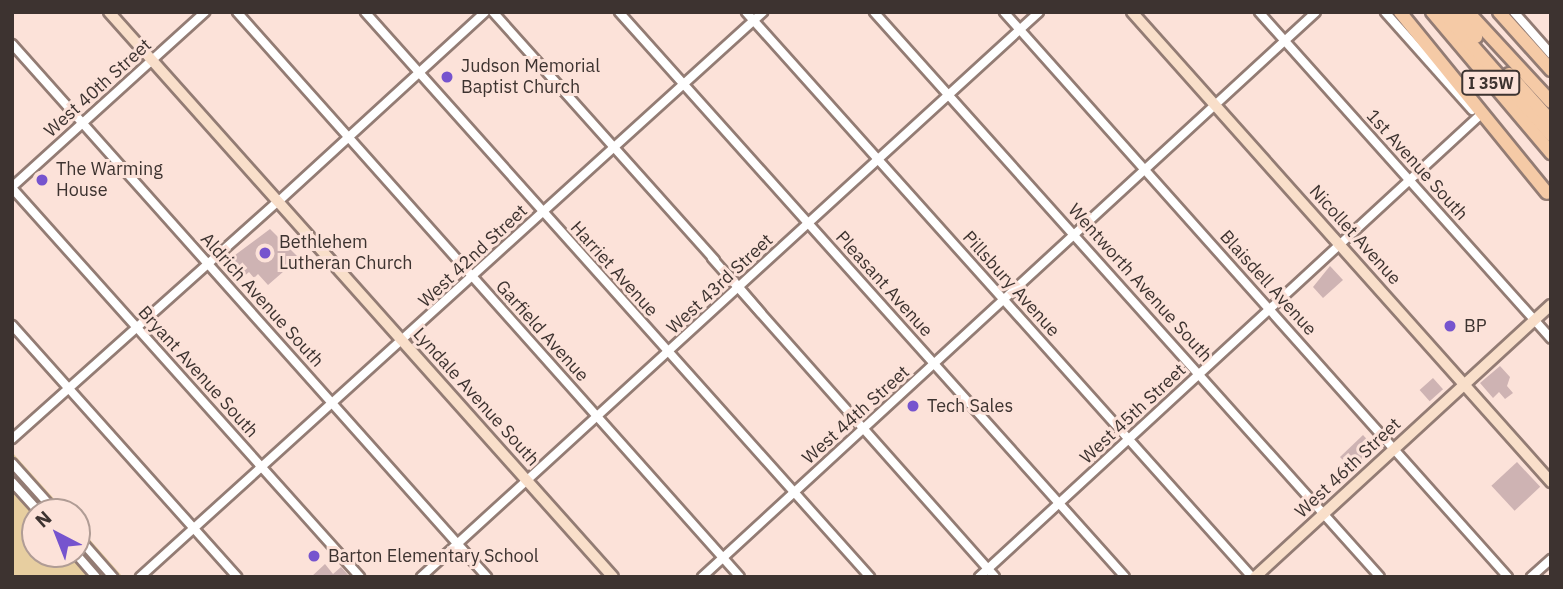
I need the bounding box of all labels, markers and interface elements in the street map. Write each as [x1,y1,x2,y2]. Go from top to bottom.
street label: West 40th Street [40,34,156,142]
place label: Judson Memorial Baptist Church [461,56,600,98]
marker: Judson Memorial Baptist Church [439,69,455,85]
road number: I 35W [1461,71,1521,96]
street label: 1st Avenue South [1362,105,1472,225]
place label: The Warming House [56,159,163,202]
marker: The Warming House [34,172,50,188]
street label: Nicollet Avenue [1305,181,1405,289]
street label: West 42nd Street [414,200,532,312]
street label: Wentworth Avenue South [1063,200,1217,366]
street label: Harriet Avenue [566,217,662,321]
street label: Blaisdell Avenue [1215,226,1321,340]
street label: Pleasant Avenue [831,227,937,341]
street label: Pillsbury Avenue [958,227,1064,341]
street label: Aldrich Avenue South [196,228,328,372]
street label: West 43rd Street [663,229,777,339]
place label: Bethlehem Lutheran Church [279,232,413,274]
marker: Bethlehem Lutheran Church [257,245,273,261]
street label: Garfield Avenue [491,276,593,386]
street label: Bryant Avenue South [133,302,263,442]
place label: BP [1464,315,1487,337]
marker: BP [1442,318,1458,334]
street label: Lyndale Avenue South [408,324,544,470]
street label: West 45th Street [1076,360,1190,468]
street label: West 44th Street [798,361,914,469]
place label: Tech Sales [927,395,1013,417]
marker: Tech Sales [905,398,921,414]
street label: West 46th Street [1291,414,1405,522]
north arrow [21,498,91,568]
text: N [30,505,56,532]
place label: Barton Elementary School [328,545,539,567]
marker: Barton Elementary School [306,548,322,564]

